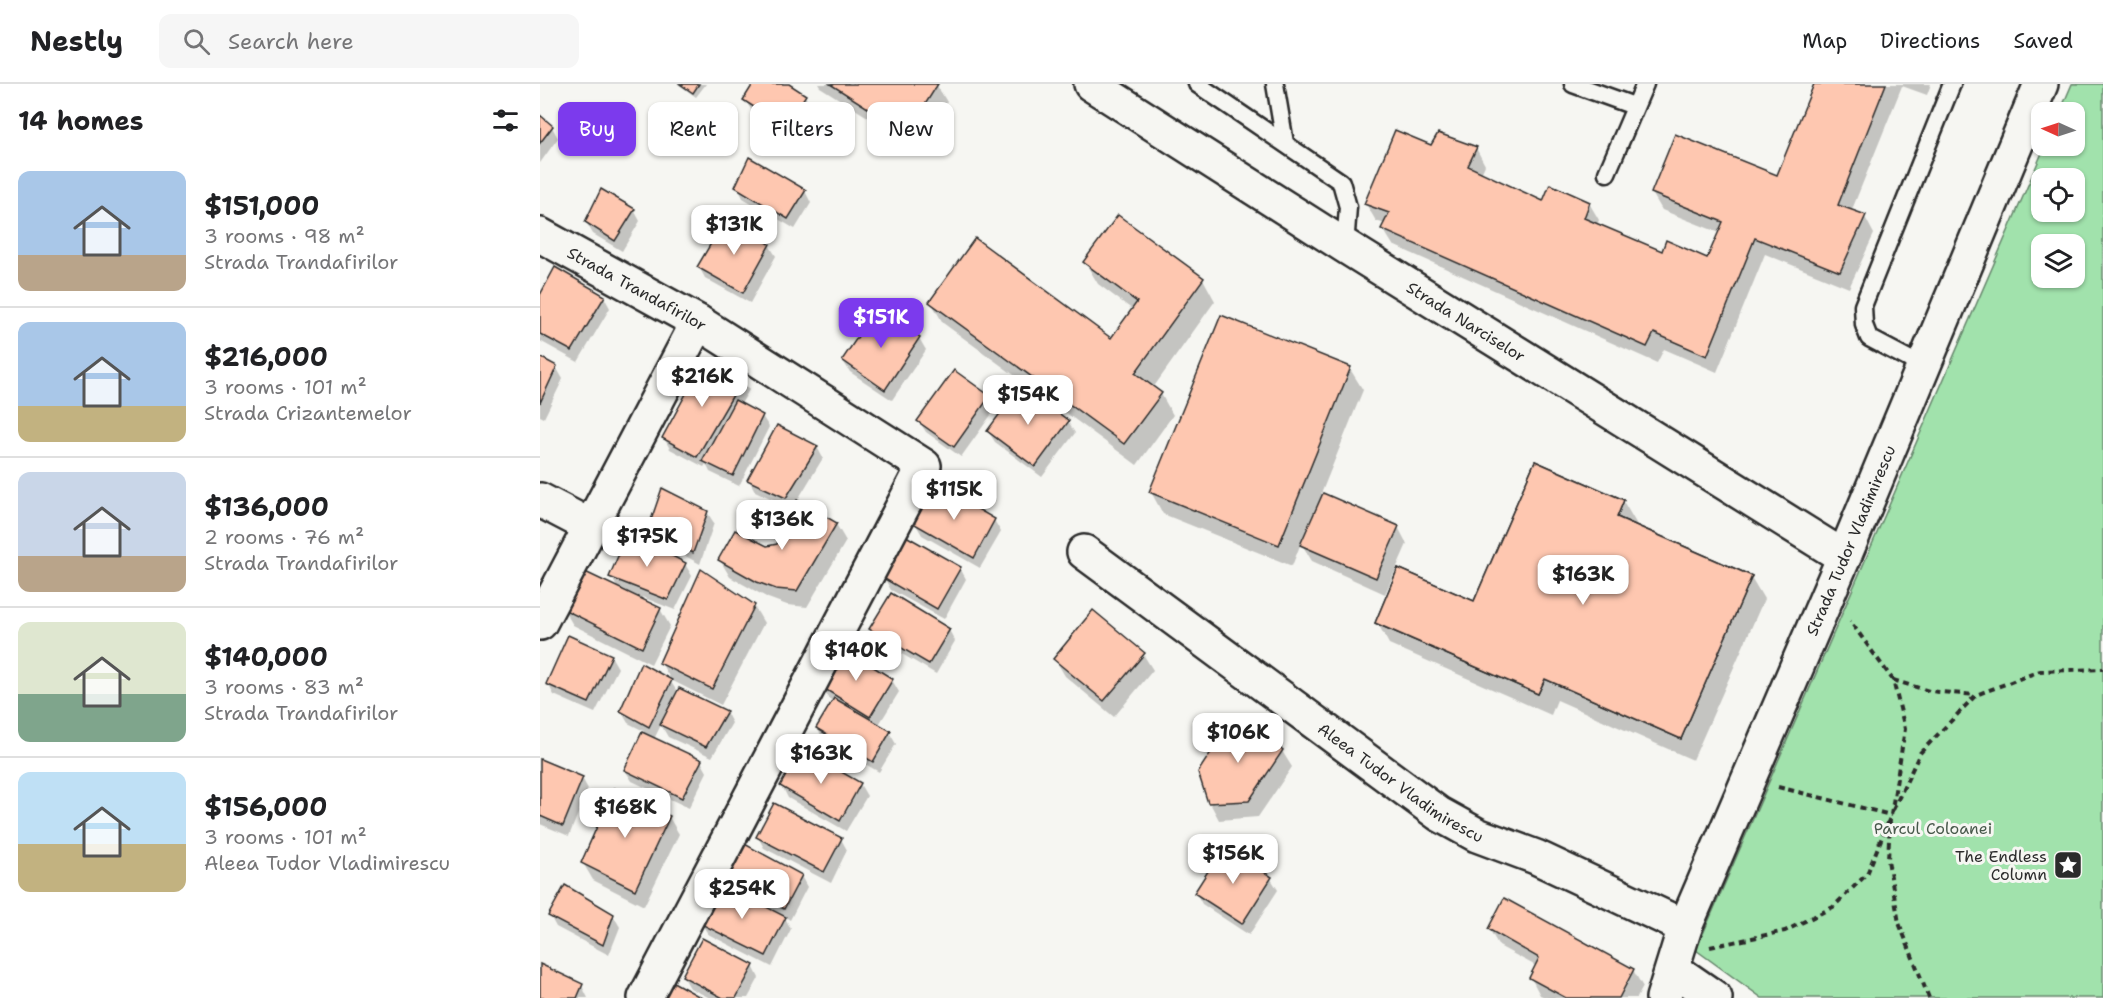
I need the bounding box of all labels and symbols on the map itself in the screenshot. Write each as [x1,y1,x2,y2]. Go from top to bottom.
north arrow [2031,102,2085,156]
pin: $131K [692,205,776,256]
street label: Strada Trandafirilor [564,242,711,335]
street label: Strada Narciselor [1403,277,1529,366]
pin: $151K [839,298,923,349]
pin: $216K [660,357,744,408]
pin: $154K [986,375,1070,426]
street label: Strada Tudor Vladimirescu [1801,442,1900,639]
pin: $115K [912,470,996,521]
pin: $136K [740,500,824,551]
pin: $175K [605,517,689,568]
pin: $163K [1541,555,1625,606]
pin: $140K [814,631,898,682]
pin: $106K [1196,713,1280,764]
street label: Aleea Tudor Vladimirescu [1314,718,1486,847]
pin: $163K [779,734,863,785]
pin: $168K [583,788,667,839]
park label: Parcul Coloanei [1874,818,1992,839]
pin: $156K [1191,834,1275,885]
place label: The Endless Column [1955,846,2047,885]
place icon: The Endless Column [2052,849,2084,881]
pin: $254K [700,869,784,920]

